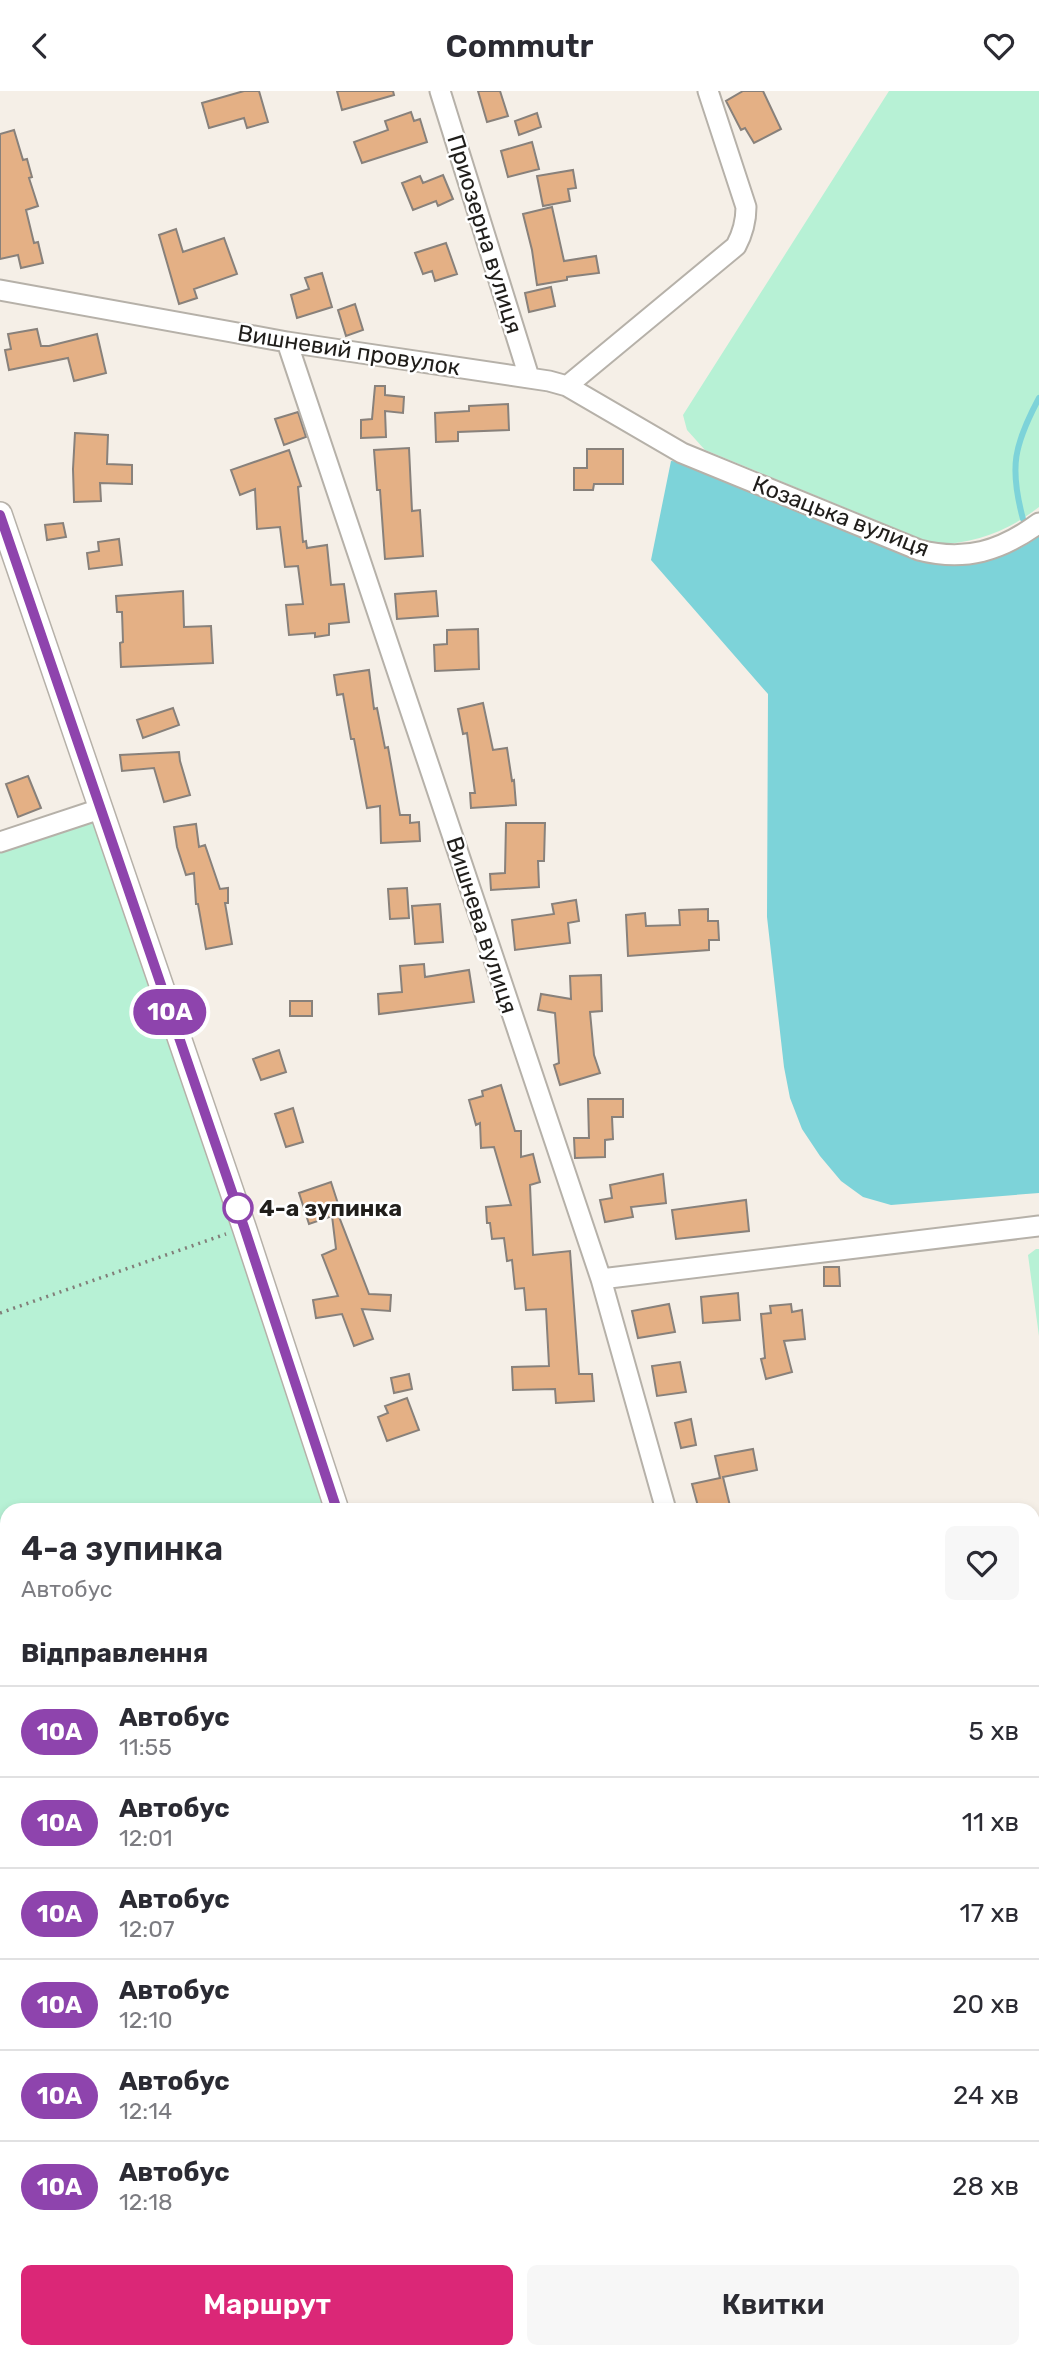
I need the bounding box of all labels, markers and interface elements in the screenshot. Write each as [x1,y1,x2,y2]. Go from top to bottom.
icon: back [21,27,59,65]
text: Commutr [445,27,594,65]
icon: heart [980,27,1018,65]
street label: Приозерна вулиця [441,131,529,337]
street label: Вишневий провулок [236,319,462,381]
street label: Козацька вулиця [749,469,933,563]
street label: Вишнева вулиця [440,833,524,1017]
line badge: 10А [130,989,210,1035]
text: 10А [147,998,193,1026]
marker: 4-а зупинка [223,1193,253,1223]
place label: 4-а зупинка [259,1194,402,1222]
button: heart [945,1526,1019,1600]
text: 4-а зупинка [21,1529,223,1568]
text: Автобус [21,1575,113,1603]
text: Відправлення [21,1638,208,1669]
text: Автобус [119,1702,230,1733]
text: 5 хв [969,1716,1019,1747]
text: 10А [37,1718,82,1746]
text: 11:55 [119,1733,172,1761]
text: Автобус [119,1793,230,1824]
text: 11 хв [962,1807,1019,1838]
text: 10А [37,1809,82,1837]
text: 12:01 [119,1824,173,1852]
text: Автобус [119,1884,230,1915]
text: 17 хв [960,1898,1019,1929]
text: 10А [37,1900,82,1928]
text: 12:07 [119,1915,175,1943]
text: Автобус [119,1975,230,2006]
text: 20 хв [952,1989,1019,2020]
text: 10А [37,1991,82,2019]
text: 12:10 [119,2006,173,2034]
text: Автобус [119,2066,230,2097]
text: 24 хв [953,2080,1019,2111]
text: 10А [37,2082,82,2110]
text: 12:14 [119,2097,172,2125]
text: Автобус [119,2157,230,2188]
text: 28 хв [952,2171,1019,2202]
text: 10А [37,2173,82,2201]
text: 12:18 [119,2188,173,2216]
button: Маршрут [21,2265,513,2345]
button: Квитки [527,2265,1019,2345]

